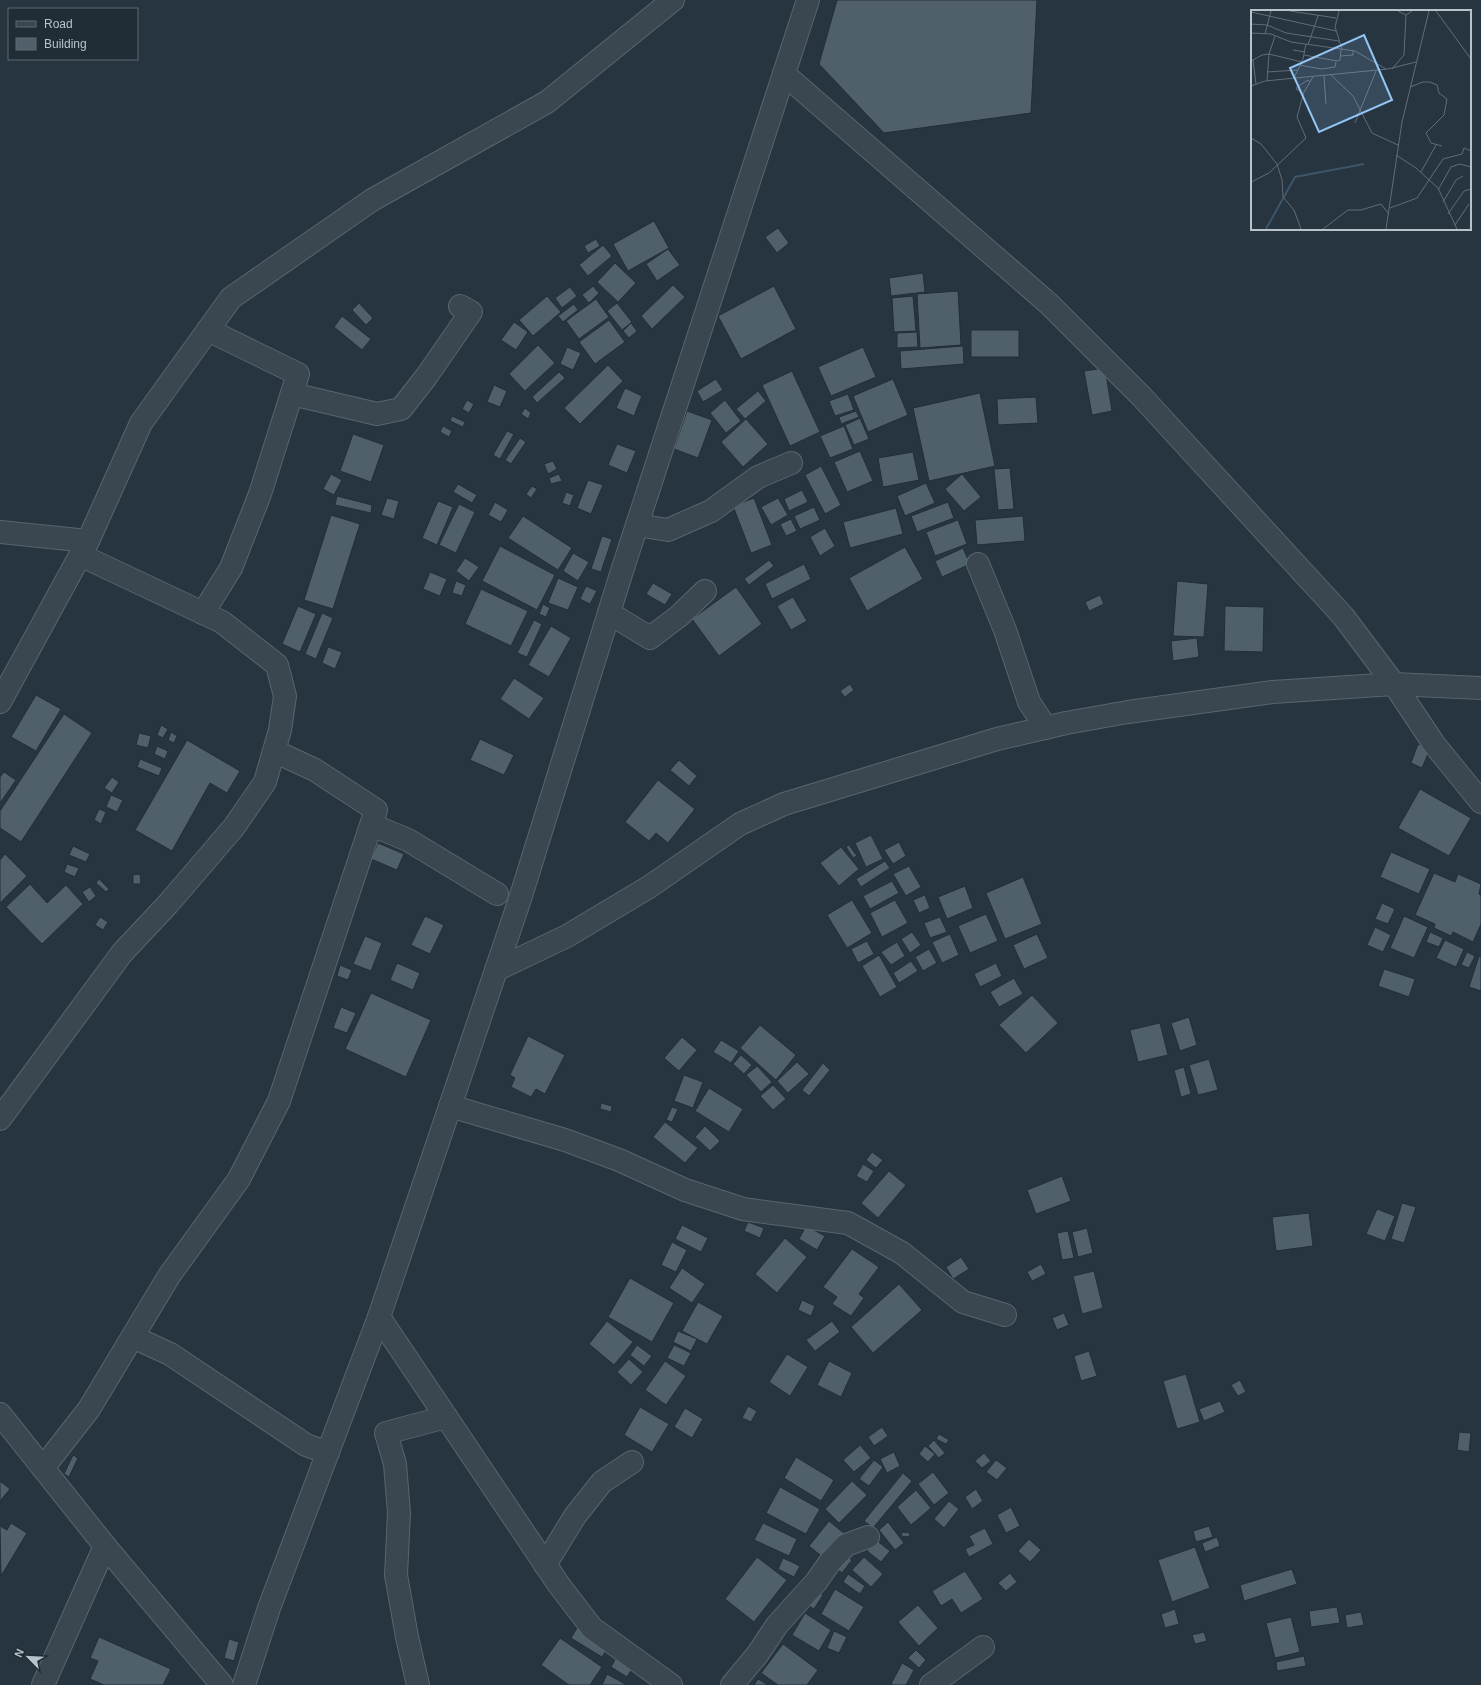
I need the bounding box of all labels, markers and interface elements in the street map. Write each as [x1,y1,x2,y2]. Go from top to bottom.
legend [8,8,138,60]
inset map [1251,10,1471,230]
text: Road [44,17,73,31]
text: Building [44,37,87,51]
north arrow [8,1637,48,1677]
text: N [12,1647,26,1659]

